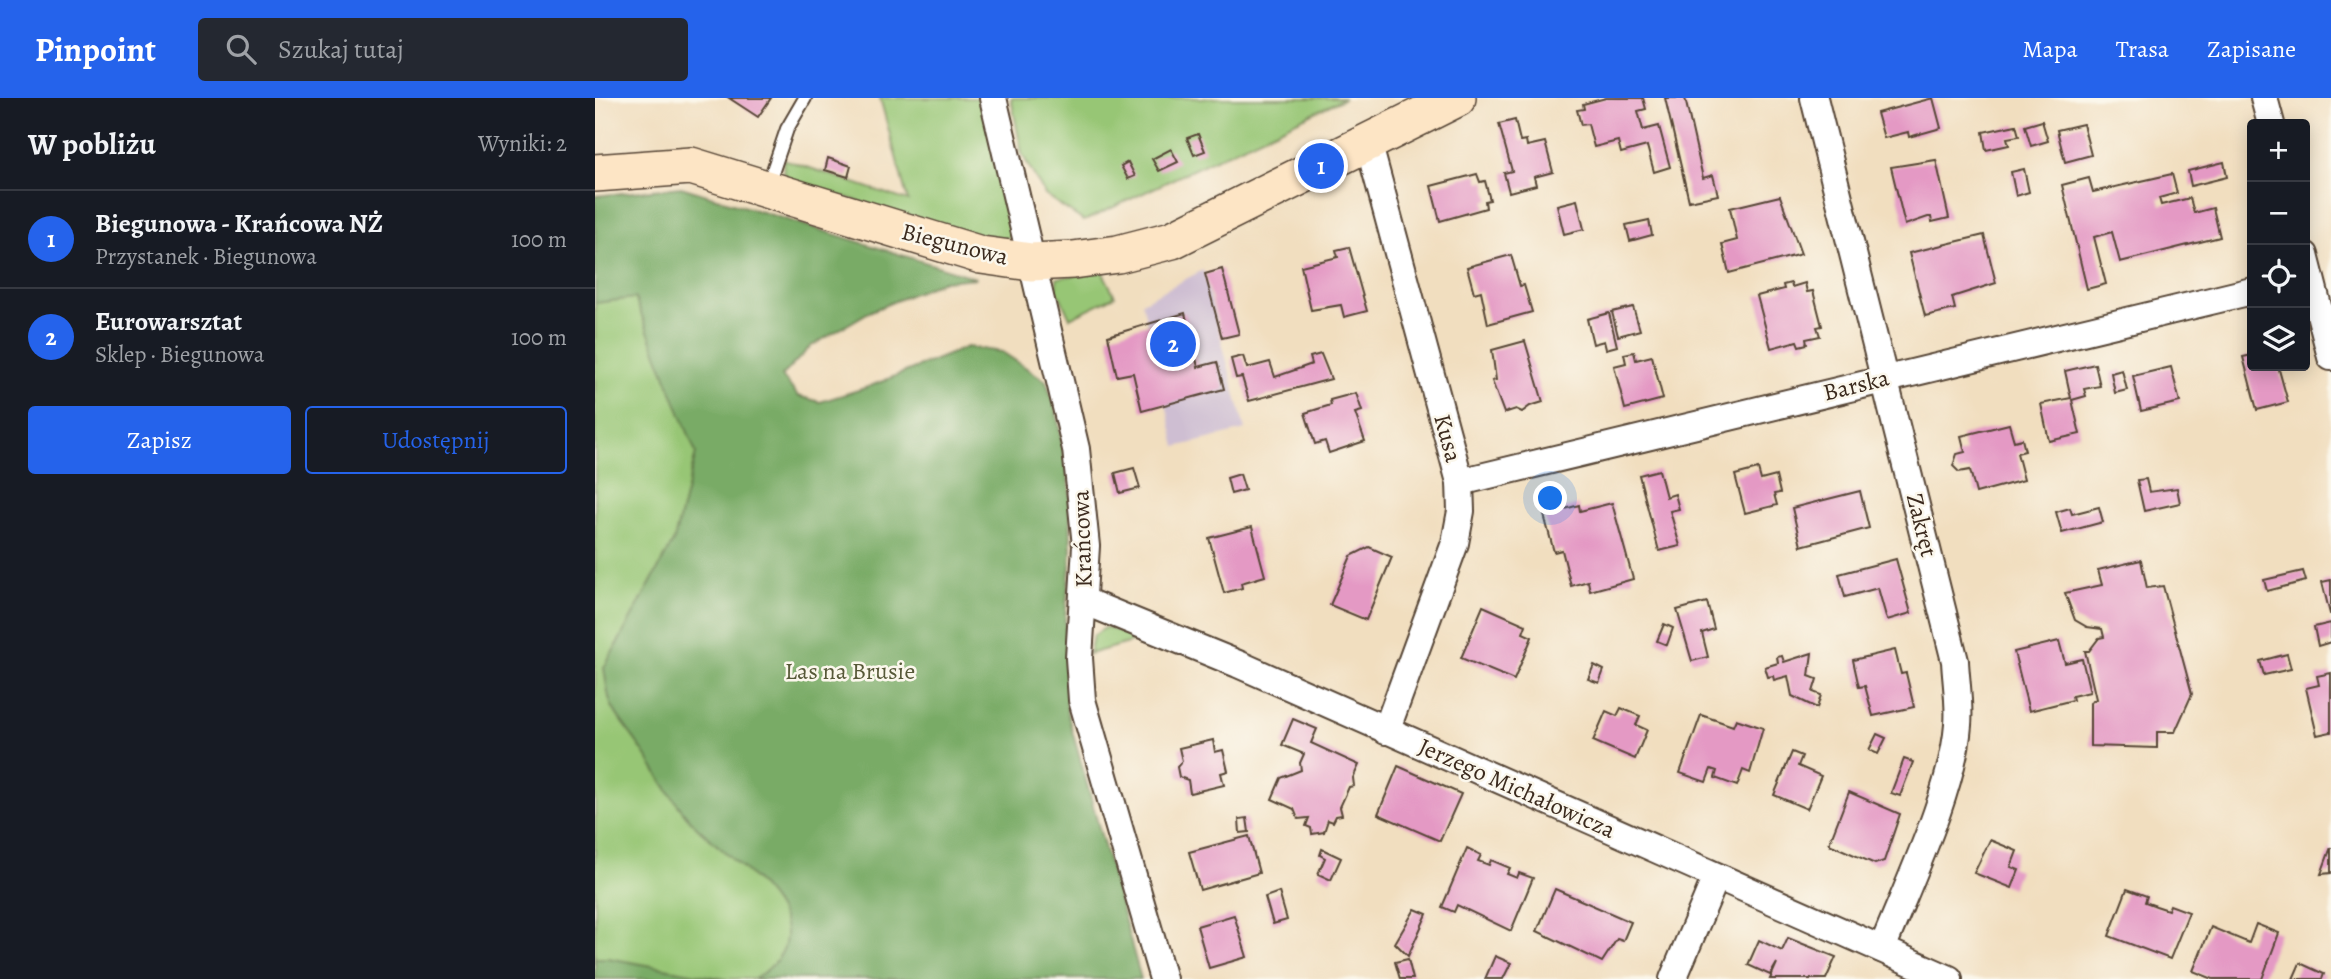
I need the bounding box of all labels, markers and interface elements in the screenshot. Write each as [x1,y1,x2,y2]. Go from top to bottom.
search box [198,18,688,81]
text: Pinpoint [35,27,156,72]
icon: search [222,30,260,68]
text: Szukaj tutaj [278,32,404,67]
text: Mapa [2023,33,2078,65]
text: Trasa [2116,33,2169,65]
text: Zapisane [2207,33,2296,65]
map controls [2247,119,2310,371]
button: + [2247,119,2310,182]
text: W pobliżu [28,124,156,164]
text: Wyniki: 2 [478,128,567,159]
pin: 1 [1298,140,1344,192]
button: − [2247,182,2310,245]
text: Biegunowa - Krańcowa NŻ [95,206,383,241]
street label: Biegunowa [898,215,1012,273]
text: 1 [47,224,55,255]
text: 100 m [511,224,567,255]
text: Przystanek · Biegunowa [95,241,317,272]
button: locate [2247,245,2310,308]
text: Eurowarsztat [95,304,242,339]
button: layers [2247,308,2310,371]
pin: 2 [1150,318,1196,370]
text: 2 [45,322,57,353]
text: 100 m [511,322,567,353]
text: Sklep · Biegunowa [95,339,264,370]
street label: Barska [1820,361,1893,409]
button: Zapisz [28,406,291,474]
button: Udostępnij [305,406,567,474]
street label: Kusa [1426,410,1470,466]
your location [1533,481,1567,515]
street label: Krańcowa [1064,489,1100,588]
street label: Zakręt [1899,490,1945,560]
park label: Las na Brusie [785,655,915,687]
street label: Jerzego Michałowicza [1414,730,1621,846]

